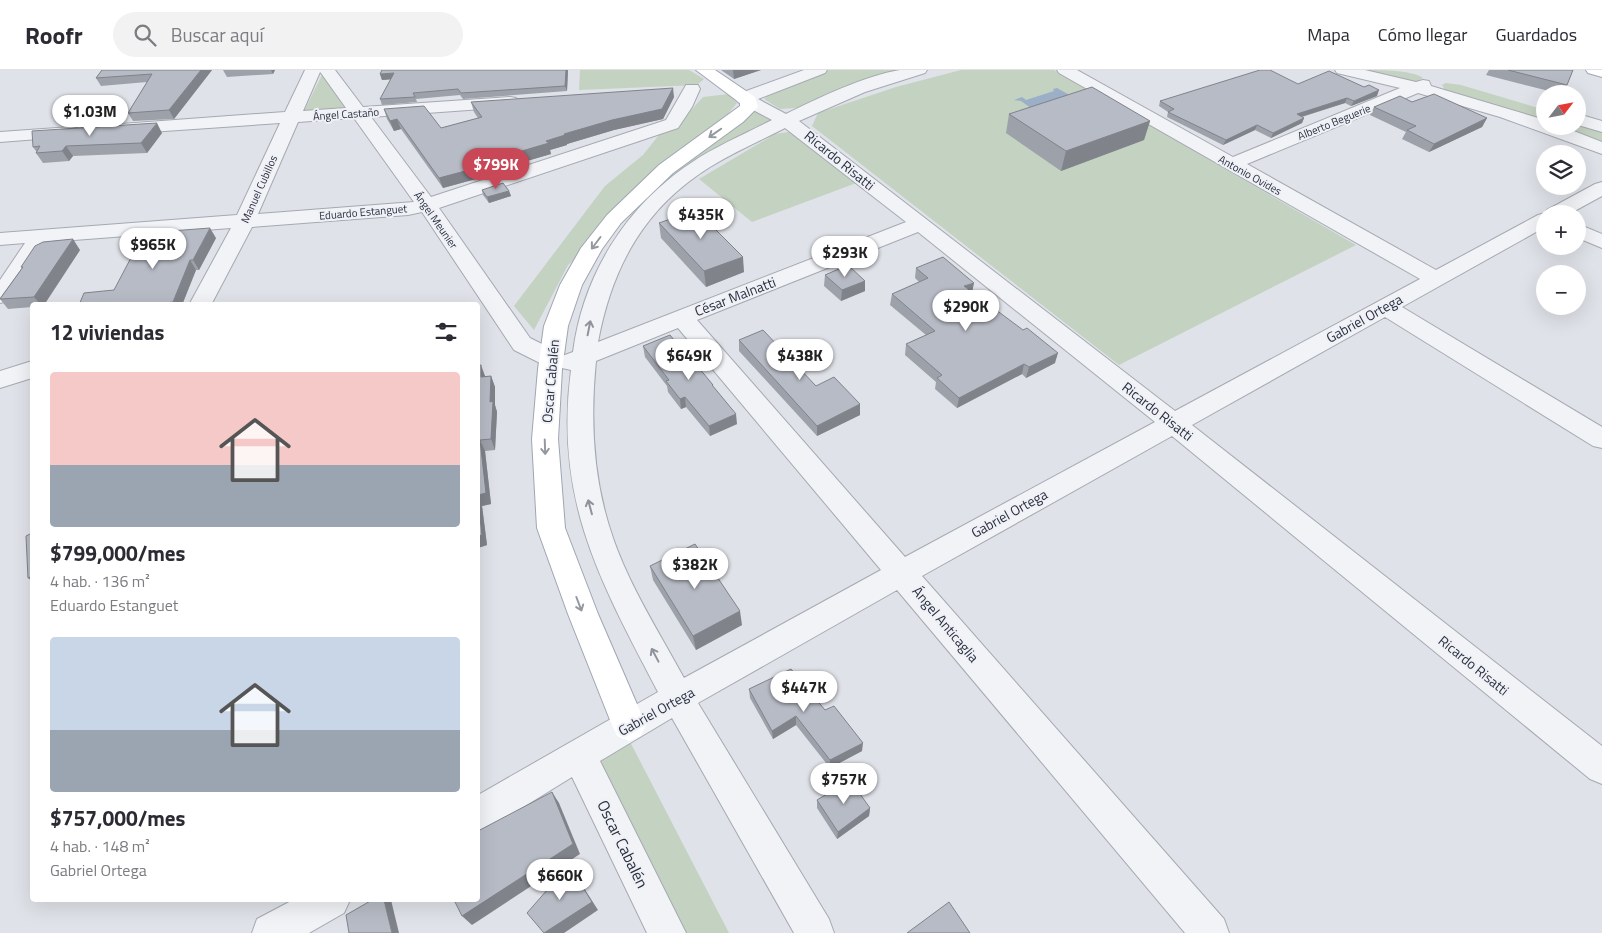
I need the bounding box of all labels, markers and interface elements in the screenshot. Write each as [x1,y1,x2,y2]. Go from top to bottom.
search box [113,12,463,57]
text: Roofr [25,17,83,53]
text: Buscar aquí [171,20,264,49]
icon: search [131,21,159,49]
text: Mapa [1307,21,1350,48]
text: Cómo llegar [1378,21,1467,48]
text: Guardados [1495,21,1577,48]
north arrow [1536,85,1586,135]
map controls [1536,85,1586,315]
pin: $1.03M [49,94,131,137]
text: $1.03M [63,99,117,123]
street label: Alberto Beguerie [1295,100,1373,144]
street label: Ángel Castaño [312,104,380,124]
street label: Ricardo Risatti [800,125,880,195]
one-way arrow [708,128,722,138]
button: layers [1536,145,1586,195]
pin: $799K [461,148,531,190]
street label: Antonio Ovides [1215,151,1285,199]
street label: Manuel Cubillos [237,152,281,226]
text: $799K [473,152,519,176]
street label: Ángel Meunier [410,188,462,252]
pin: $435K [666,198,736,240]
street label: Eduardo Estanguet [318,200,408,224]
text: $435K [678,202,724,226]
button: + [1536,205,1586,255]
pin: $965K [118,228,188,270]
text: $965K [130,232,176,256]
one-way arrow [591,236,601,250]
pin: $293K [810,236,880,278]
text: $293K [822,240,868,264]
button: − [1536,265,1586,315]
street label: César Malnatti [691,271,779,321]
street label: Gabriel Ortega [1322,288,1406,348]
pin: $290K [931,290,1001,332]
text: $290K [943,294,989,318]
text: 12 viviendas [50,316,164,348]
icon: filters [432,318,460,346]
one-way arrow [585,321,594,337]
street label: Oscar Cabalén [536,338,564,424]
pin: $649K [654,338,724,381]
pin: $438K [765,338,835,381]
text: $649K [666,343,712,367]
text: $438K [777,343,823,367]
street label: Ricardo Risatti [1118,376,1198,446]
icon: home [210,405,300,495]
one-way arrow [541,439,550,455]
street label: Gabriel Ortega [967,483,1051,543]
one-way arrow [585,499,594,515]
text: $799,000/mes [50,537,185,569]
pin: $382K [660,548,730,590]
text: $382K [672,552,718,576]
text: 4 hab. · 136 m² [50,569,150,593]
street label: Ángel Anticaglia [908,581,984,667]
text: Eduardo Estanguet [50,593,178,617]
one-way arrow [575,596,584,612]
street label: Ricardo Risatti [1434,630,1514,700]
one-way arrow [650,648,660,663]
icon: home [210,670,300,760]
pin: $447K [769,670,839,713]
text: $447K [781,675,827,699]
street label: Gabriel Ortega [614,681,698,741]
pin: $757K [809,762,879,805]
text: $757K [821,767,867,791]
street label: Oscar Cabalén [591,796,655,892]
text: $757,000/mes [50,802,185,834]
text: 4 hab. · 148 m² [50,834,150,858]
text: Gabriel Ortega [50,858,147,882]
pin: $660K [525,858,595,901]
text: $660K [537,863,583,887]

